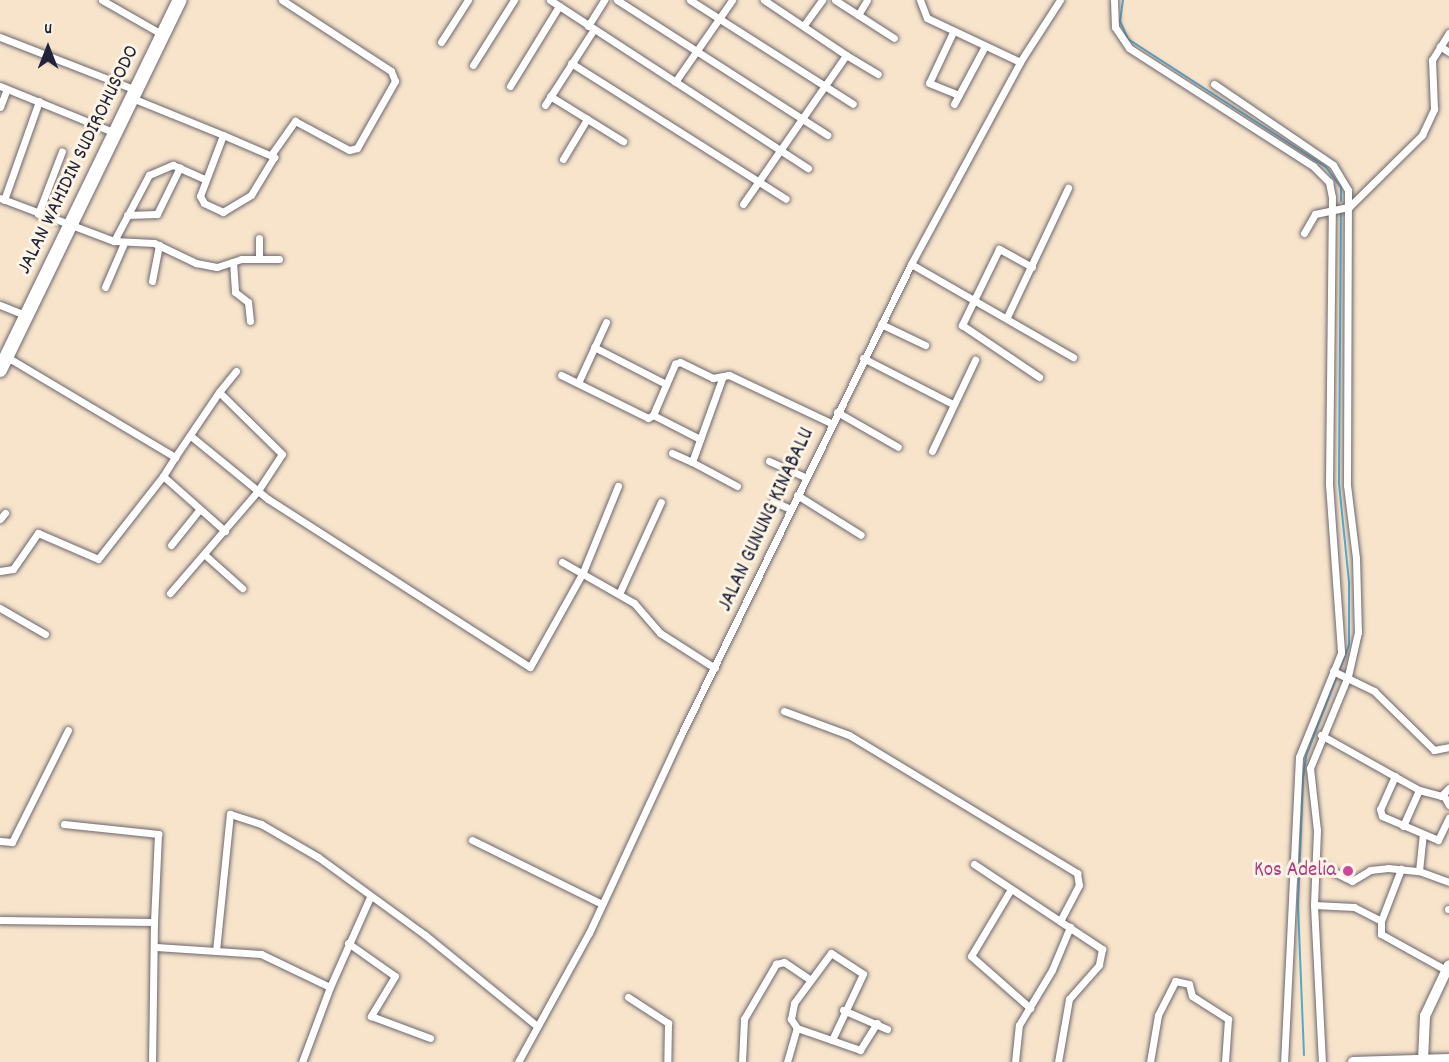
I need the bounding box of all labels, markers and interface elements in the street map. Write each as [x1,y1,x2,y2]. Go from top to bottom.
north arrow [18,18,78,78]
text: U [44,18,52,41]
street label: JALAN WAHIDIN SUDIROHUSODO [12,41,146,279]
street label: JALAN GUNUNG KINABALU [713,424,821,616]
place label: Kos Adelia [1254,858,1336,884]
marker: Kos Adelia [1341,864,1355,878]

